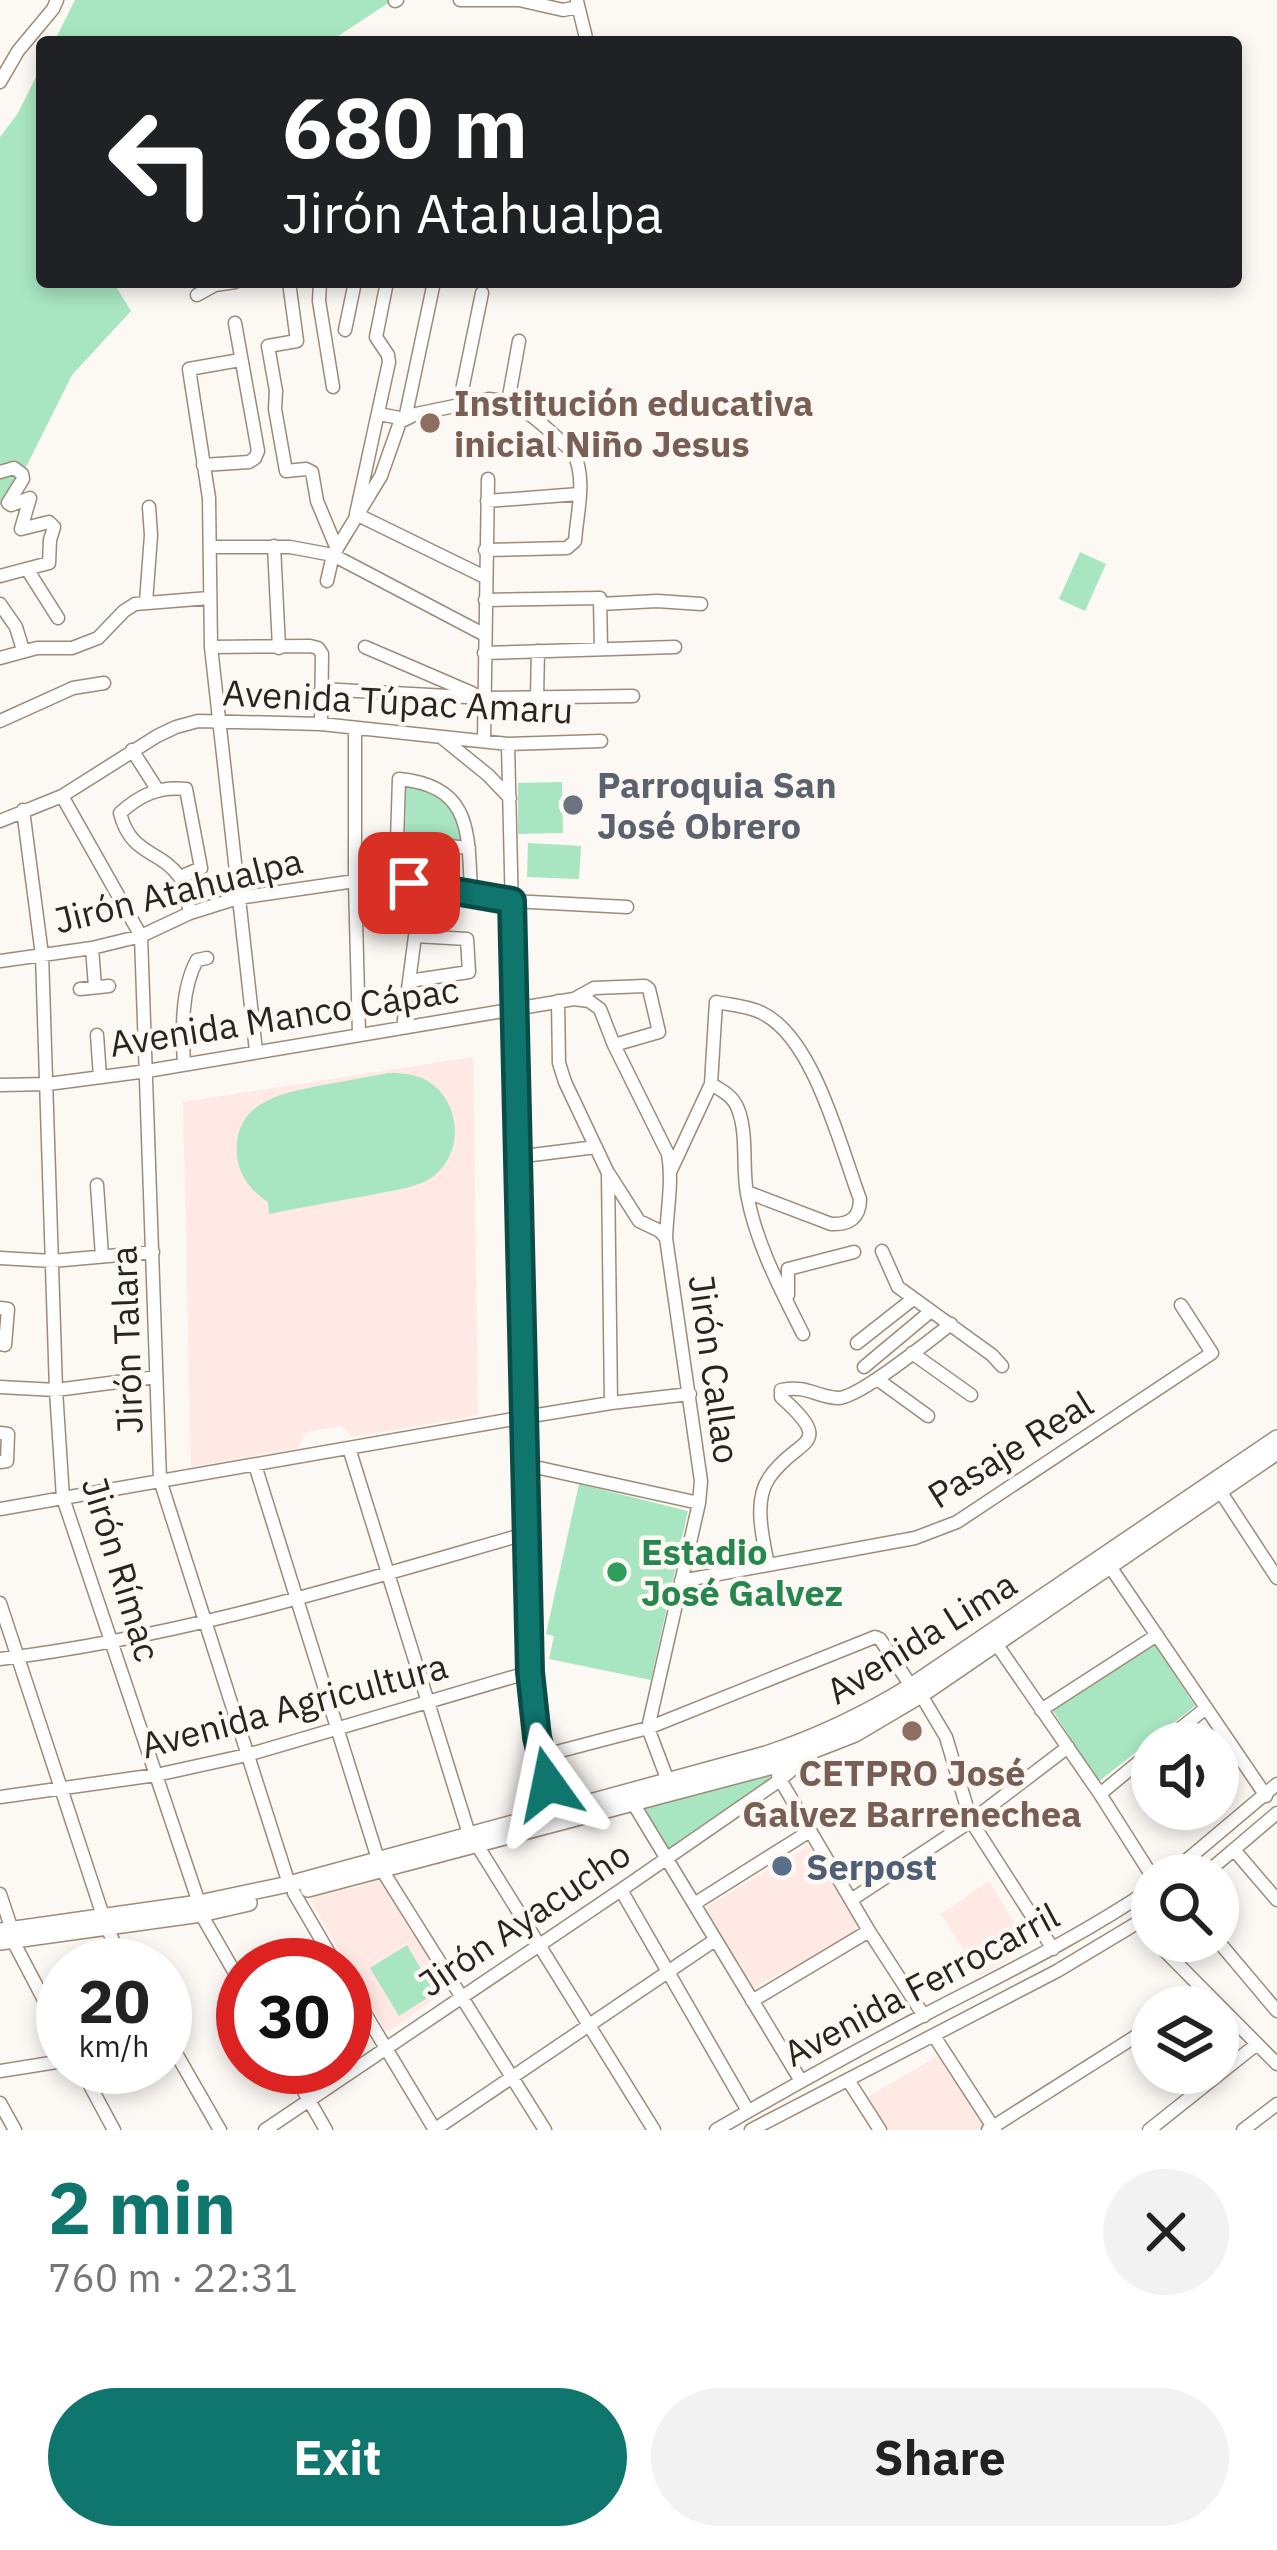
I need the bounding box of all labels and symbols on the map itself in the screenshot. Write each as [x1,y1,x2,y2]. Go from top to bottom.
place label: Institución educativa inicial Niño Jesus [454,379,813,467]
marker: Institución educativa inicial Niño Jesus [417,410,443,436]
street label: Avenida Túpac Amaru [222,668,574,734]
place label: Parroquia San José Obrero [597,761,837,849]
marker: Parroquia San José Obrero [560,792,586,818]
pin [358,832,460,934]
street label: Jirón Atahualpa [49,836,307,944]
street label: Avenida Manco Cápac [106,965,462,1067]
street label: Jirón Talara [99,1245,153,1435]
street label: Jirón Callao [679,1272,751,1466]
street label: Pasaje Real [919,1380,1101,1518]
street label: Jirón Rímac [72,1471,172,1667]
place label: Estadio José Galvez [641,1528,843,1616]
marker: Estadio José Galvez [604,1559,630,1585]
street label: Avenida Lima [817,1560,1025,1714]
street label: Avenida Agricultura [136,1641,452,1769]
marker: CETPRO José Galvez Barrenechea [899,1718,925,1744]
position arrow [485,1721,611,1847]
place label: CETPRO José Galvez Barrenechea [742,1749,1082,1837]
street label: Jirón Ayacucho [409,1830,639,2006]
place label: Serpost [806,1843,937,1890]
marker: Serpost [769,1853,795,1879]
street label: Avenida Ferrocarril [775,1892,1067,2076]
speed limit sign: 30 [216,1938,372,2094]

